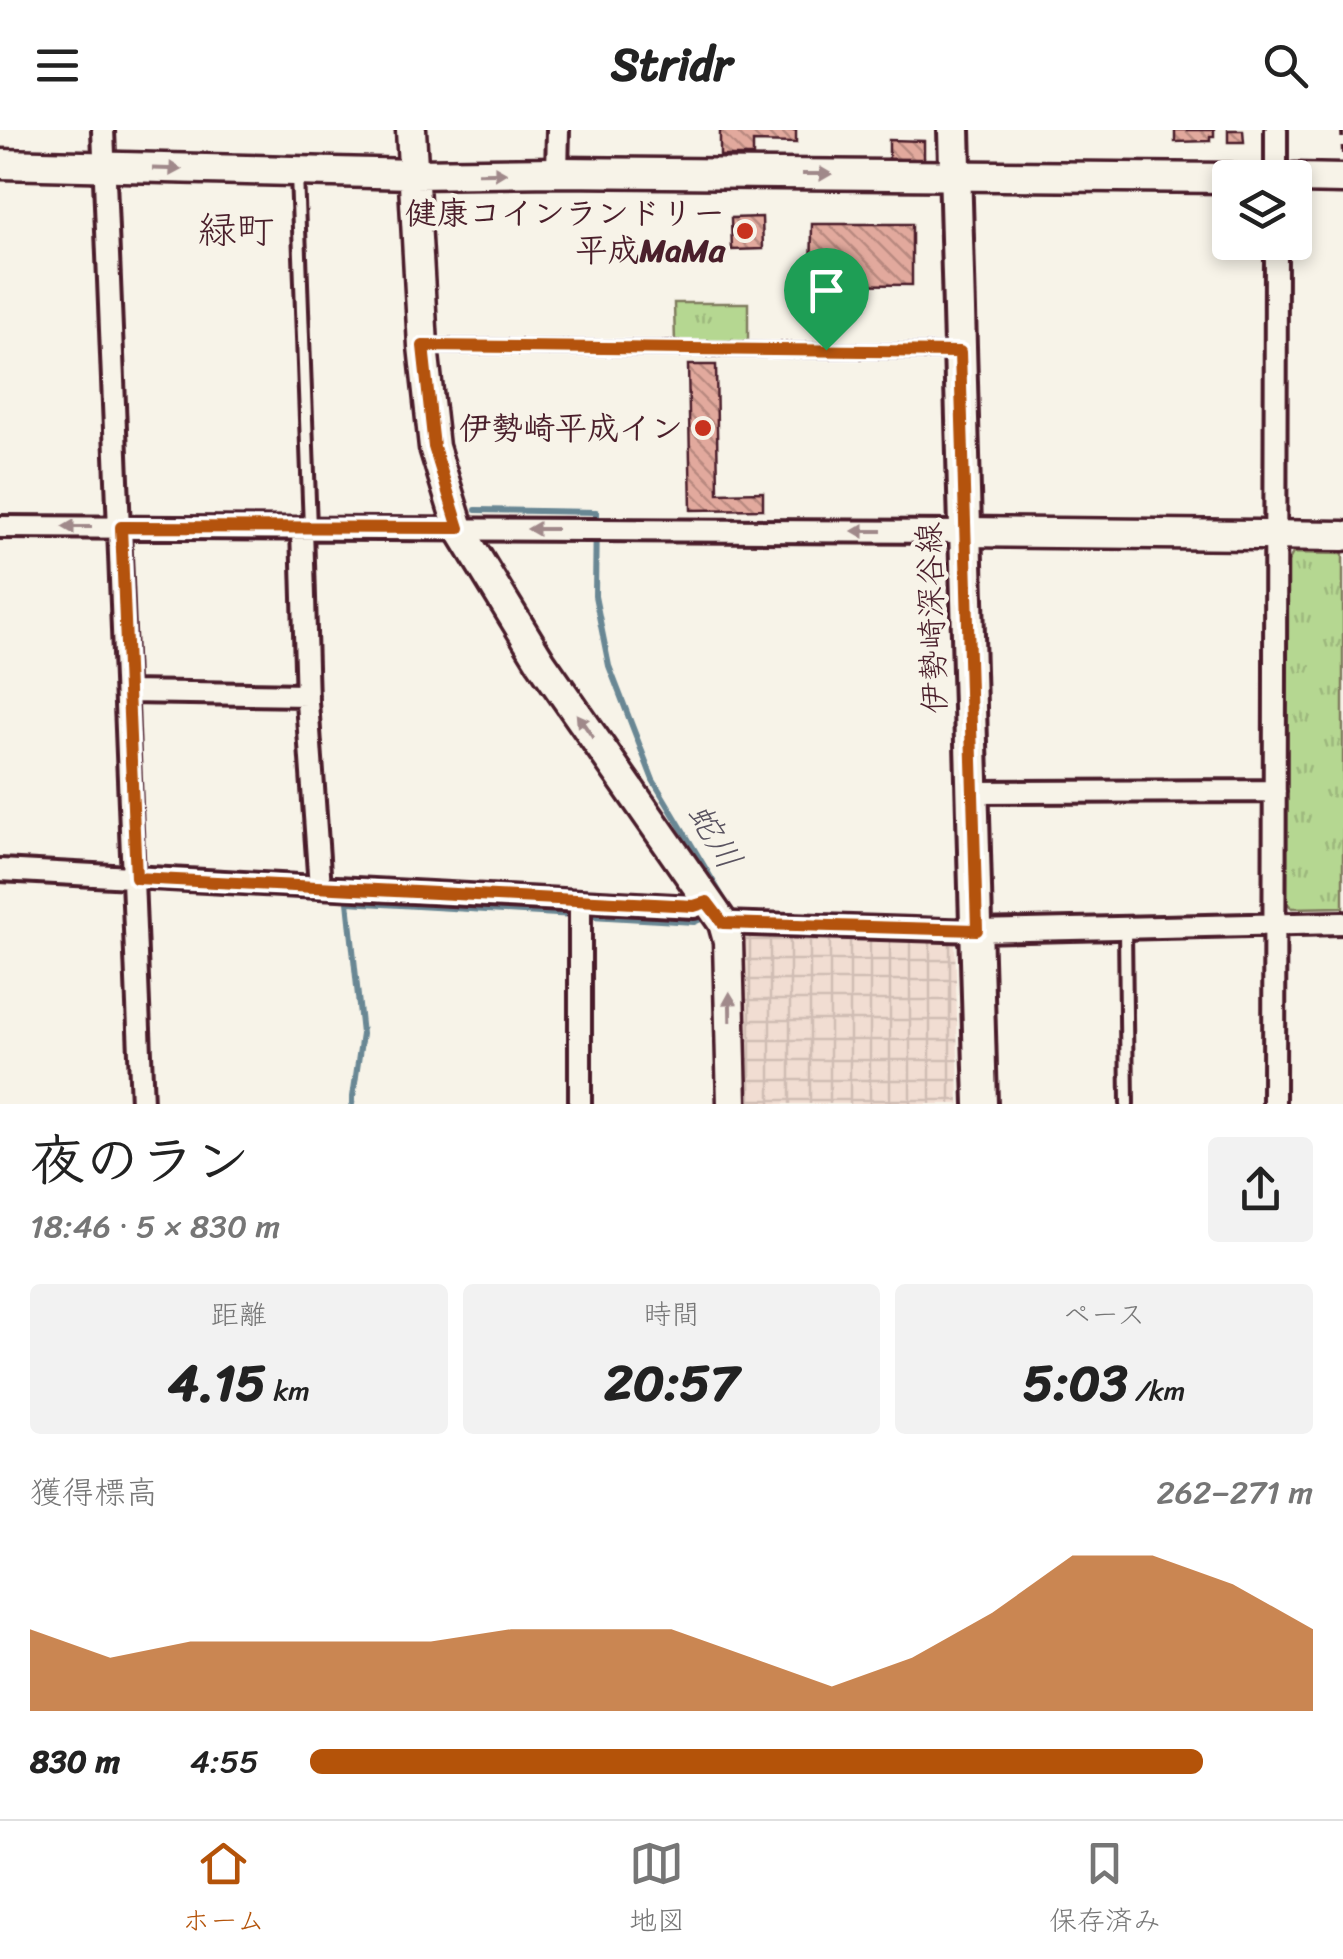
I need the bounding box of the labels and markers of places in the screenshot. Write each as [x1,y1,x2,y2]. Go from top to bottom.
place label: 健康コインランドリー 平成MaMa [405,185,726,279]
marker: 健康コインランドリー 平成MaMa [734,220,756,242]
pin [784,248,869,351]
place label: 伊勢崎平成イン [459,400,683,457]
marker: 伊勢崎平成イン [692,417,714,439]

